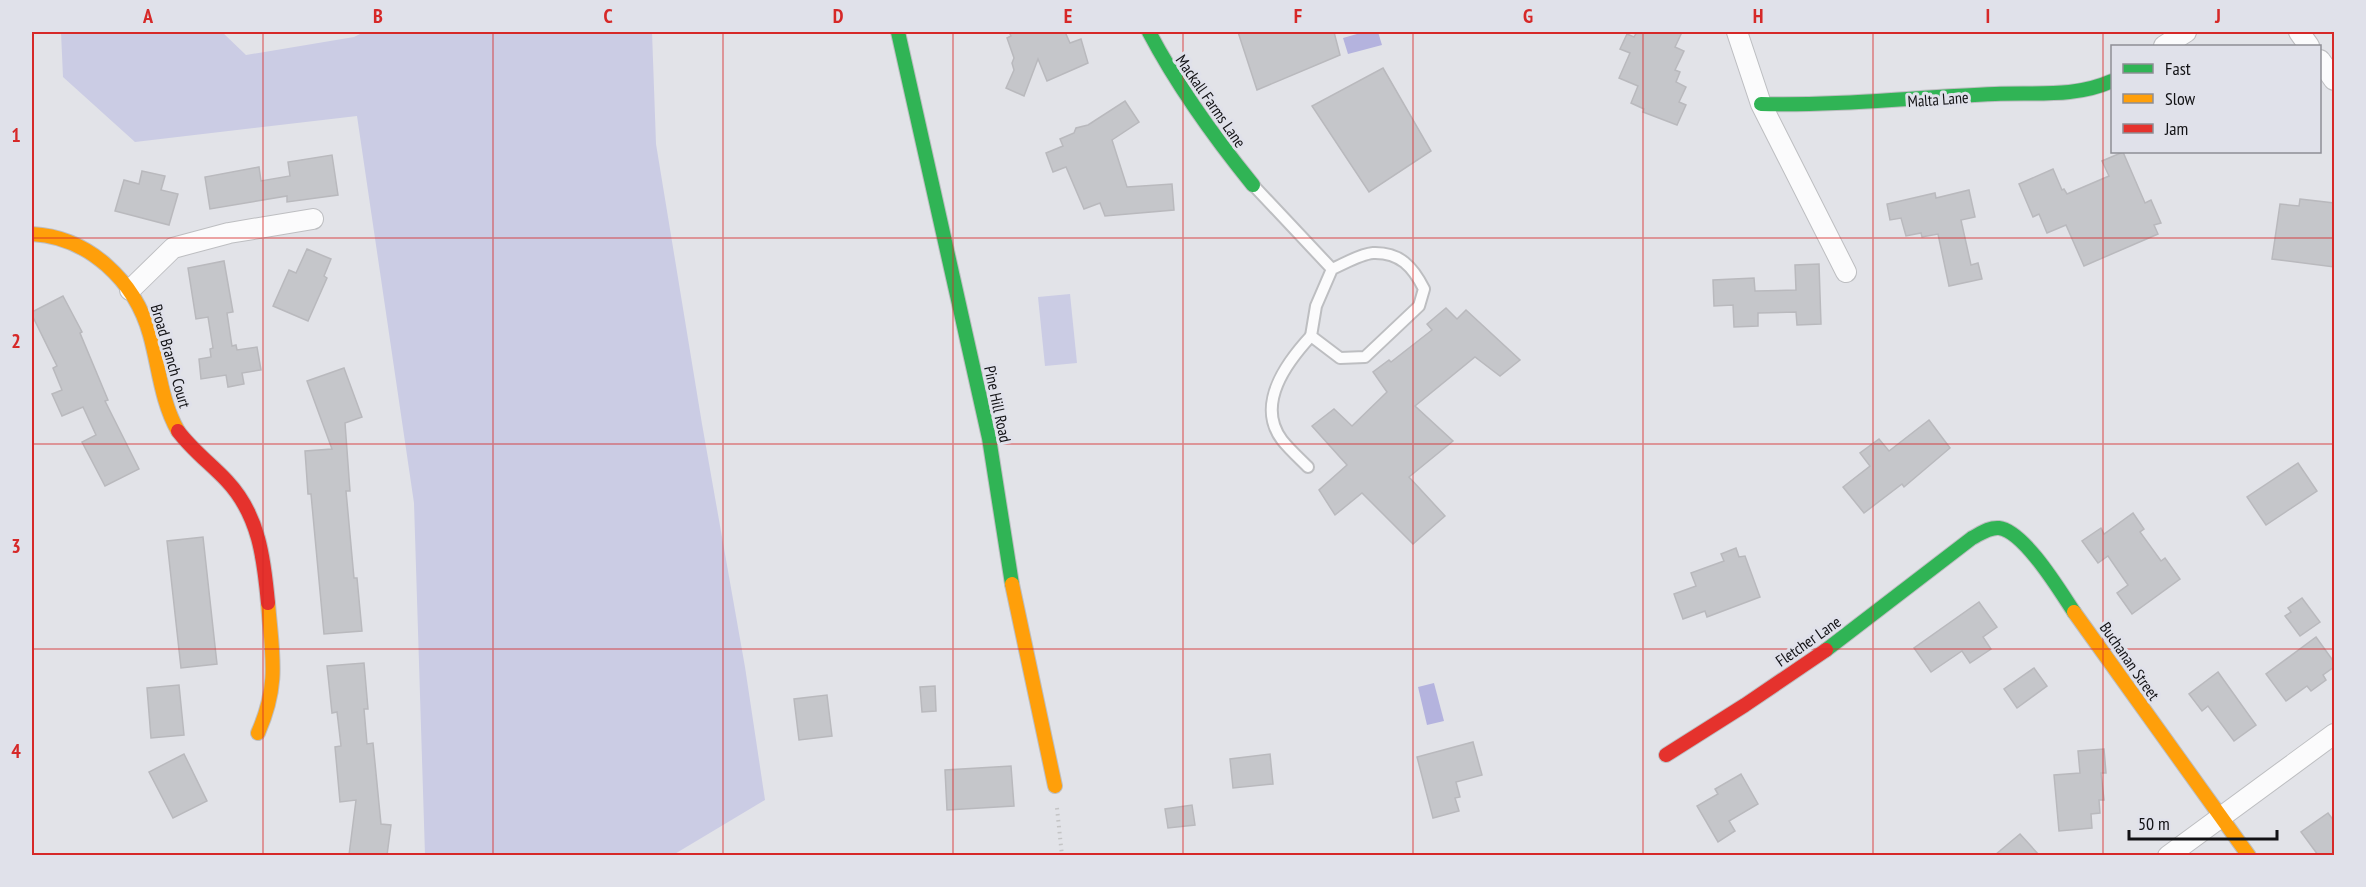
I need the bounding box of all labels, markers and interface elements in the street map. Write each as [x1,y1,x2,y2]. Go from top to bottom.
text: A [142,3,154,29]
text: B [373,3,383,29]
text: C [603,3,613,29]
text: D [833,3,844,29]
text: E [1064,3,1072,29]
text: F [1294,3,1302,29]
text: G [1523,3,1533,29]
text: H [1753,3,1763,29]
text: I [1986,3,1990,29]
text: J [2214,3,2221,29]
legend [2111,45,2321,153]
street label: Mackall Farms Lane [1172,51,1250,151]
text: Fast [2165,57,2191,80]
street label: Malta Lane [1907,87,1969,111]
text: Slow [2165,87,2196,110]
text: Jam [2164,117,2188,140]
text: 1 [11,122,21,148]
street label: Broad Branch Court [147,302,196,411]
text: 2 [11,328,21,354]
street label: Pine Hill Road [980,364,1016,444]
text: 3 [11,533,21,559]
street label: Fletcher Lane [1772,611,1844,671]
street label: Buchanan Street [2096,618,2165,704]
text: 4 [11,738,21,764]
scale bar [2129,803,2278,841]
text: 50 m [2138,812,2170,835]

